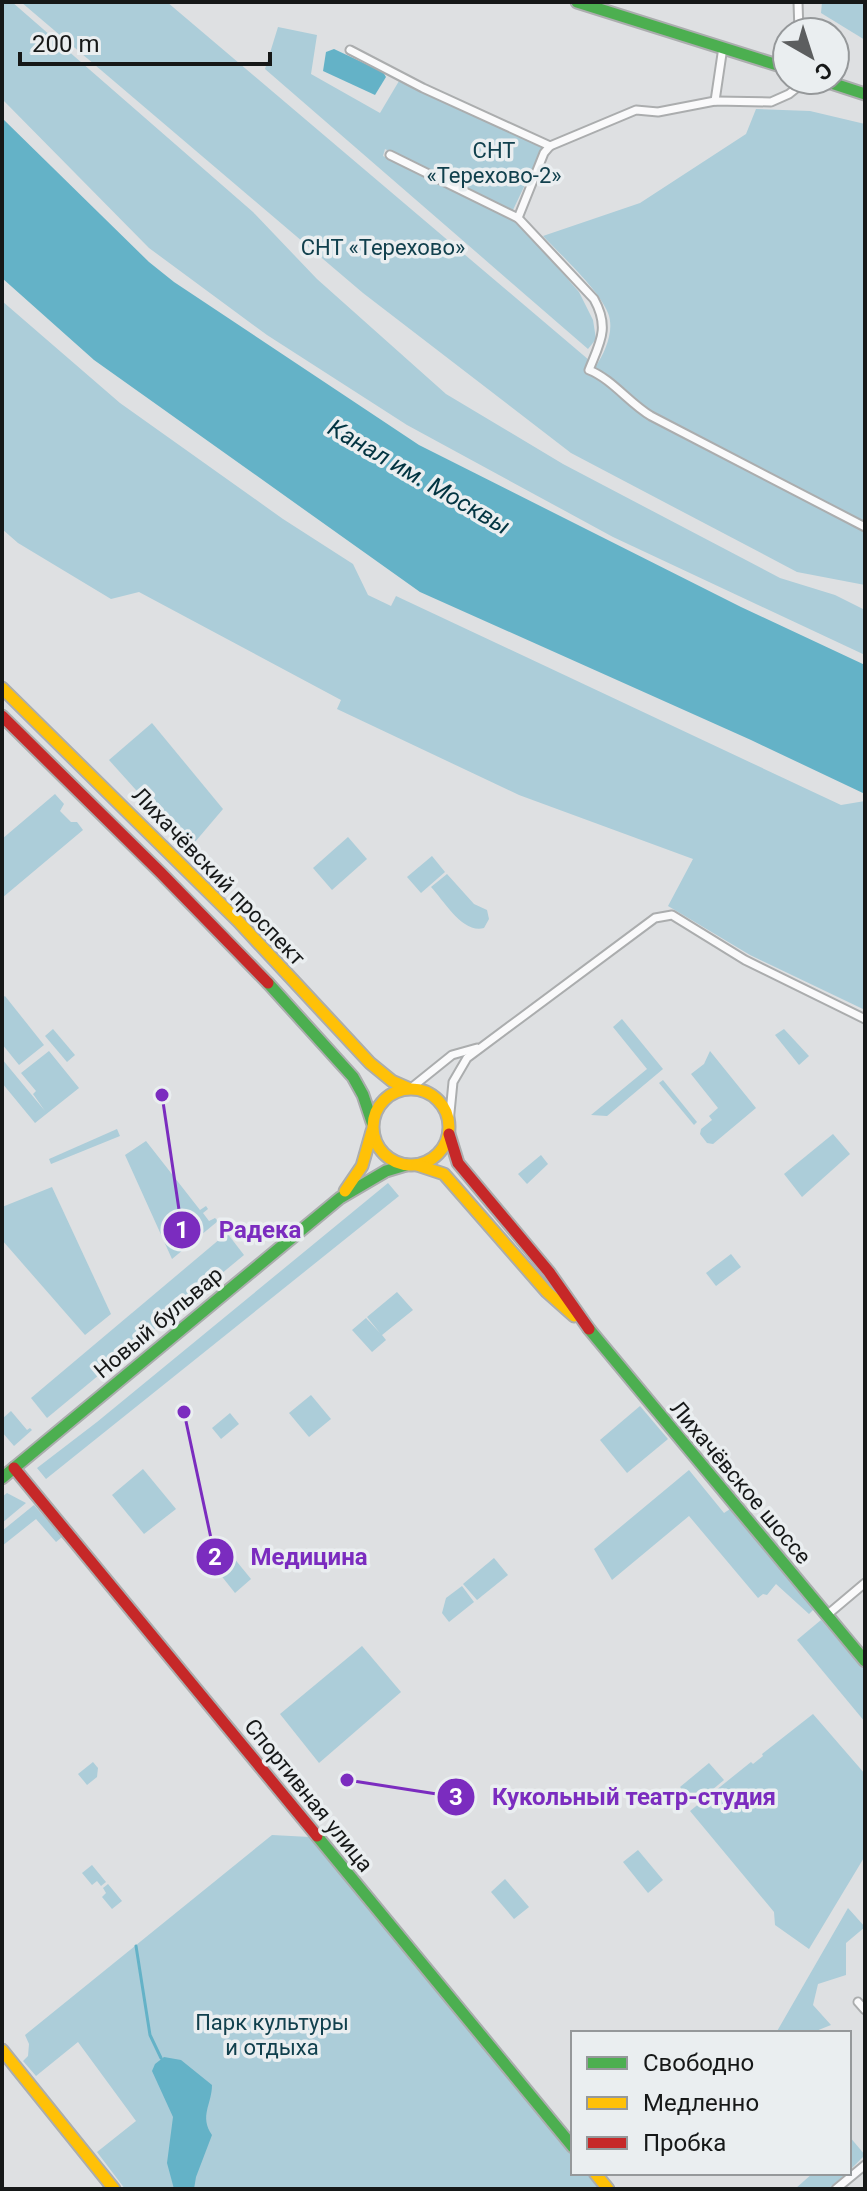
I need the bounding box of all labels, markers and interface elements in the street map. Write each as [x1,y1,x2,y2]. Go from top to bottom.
scale bar [20,16,270,66]
north arrow [771,16,851,96]
text: 200 m [32,30,99,58]
text: С [810,57,837,85]
park label: СНТ «Терехово-2» [426,138,562,188]
park label: СНТ «Терехово» [301,235,465,260]
water label: Канал им. Москвы [323,413,515,541]
street label: Лихачёвский проспект [127,782,310,971]
callout: Радека [162,1206,317,1254]
text: 1 [175,1216,189,1244]
text: Радека [219,1216,301,1244]
street label: Новый бульвар [89,1261,228,1383]
street label: Лихачёвское шоссе [665,1396,816,1569]
callout: Медицина [195,1533,384,1581]
text: 2 [208,1543,222,1571]
text: Медицина [250,1543,368,1571]
street label: Спортивная улица [239,1714,378,1877]
callout: Кукольный театр-студия [436,1773,792,1821]
text: 3 [449,1783,463,1811]
text: Кукольный театр-студия [492,1783,776,1811]
park label: Парк культуры и отдыха [195,2010,349,2060]
legend [571,2031,851,2175]
text: Свободно [643,2049,754,2077]
text: Медленно [643,2089,759,2117]
text: Пробка [643,2129,726,2157]

